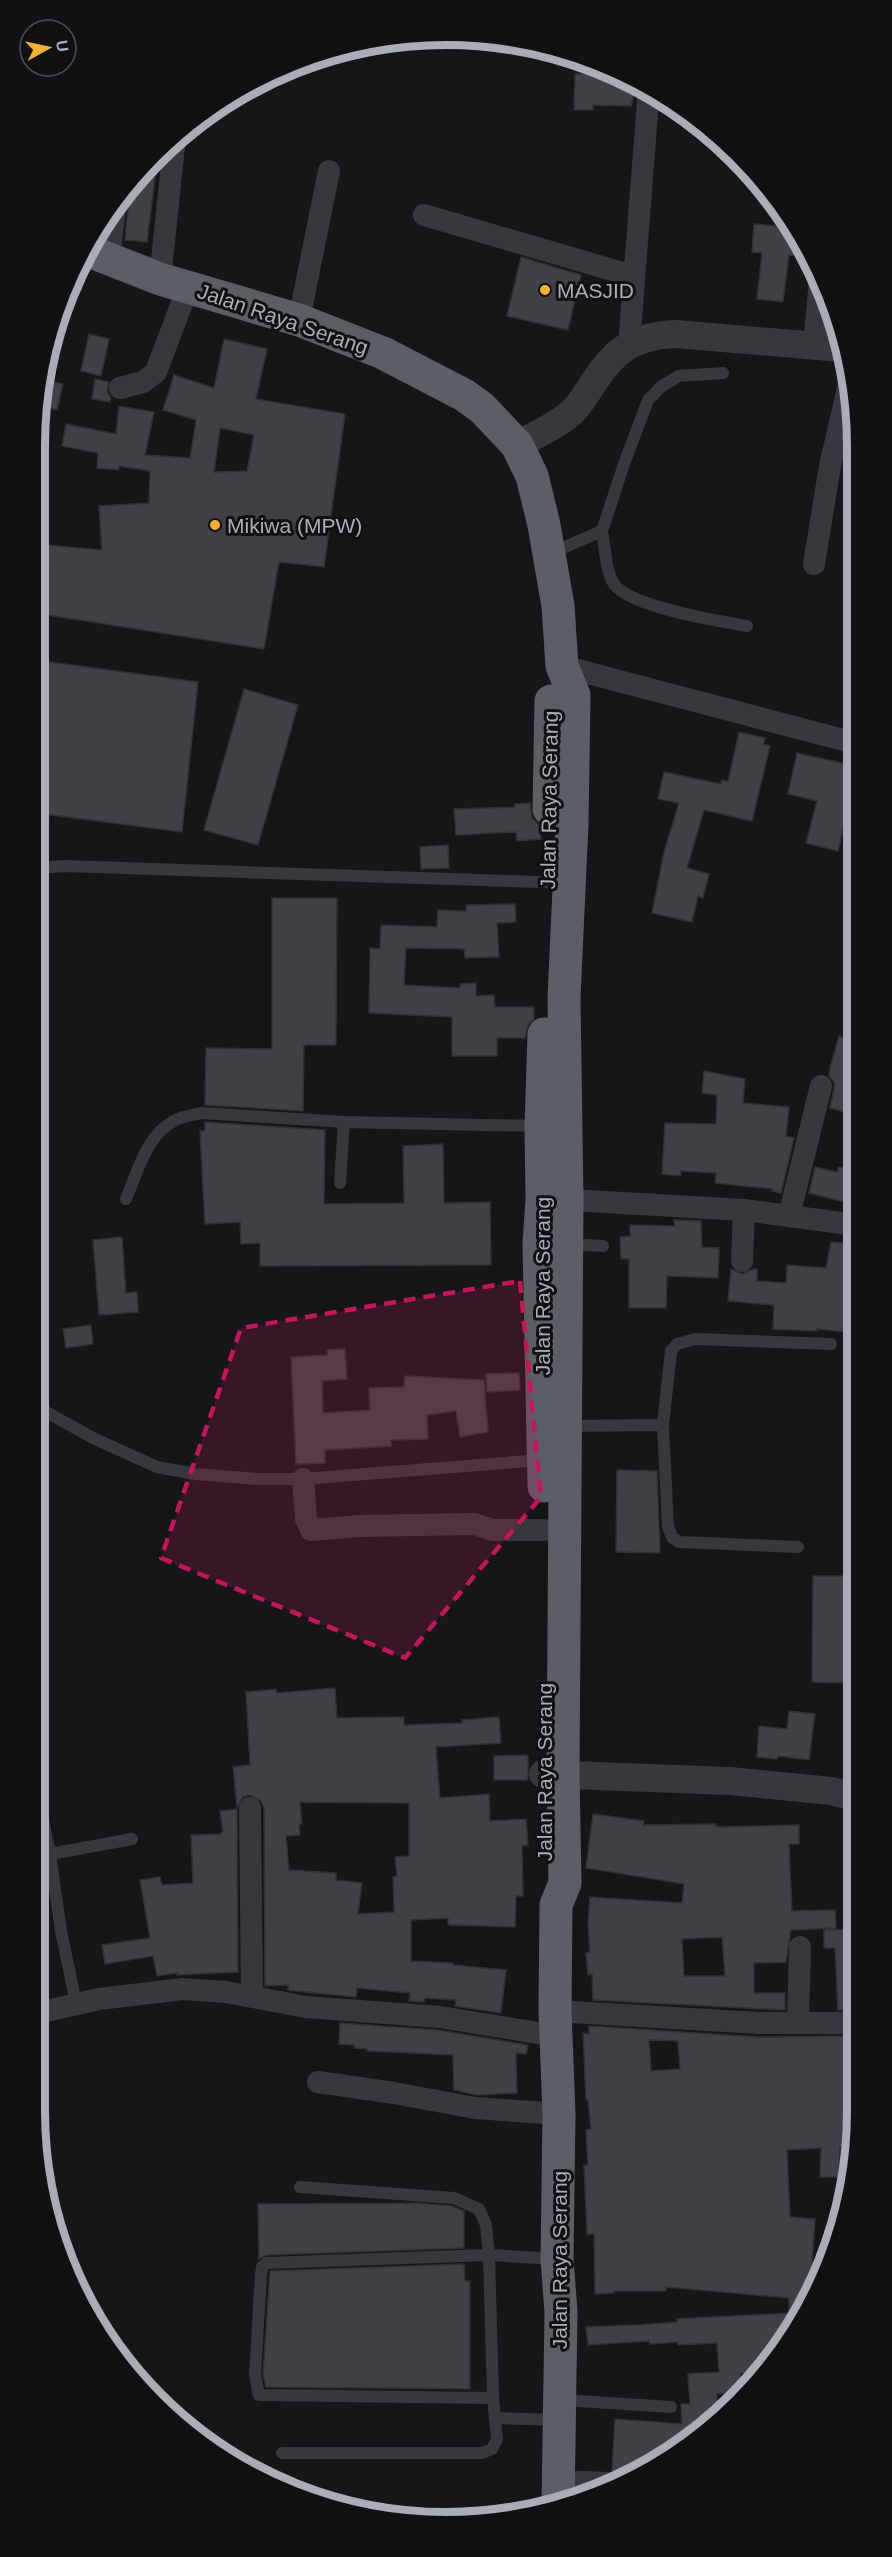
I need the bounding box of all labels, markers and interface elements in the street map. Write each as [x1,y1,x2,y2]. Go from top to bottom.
north arrow [18,18,78,78]
text: U [53,39,72,53]
street label: Jalan Raya Serang [195,279,371,359]
place label: MASJID [557,279,634,302]
marker: MASJID [538,283,552,297]
place label: Mikiwa (MPW) [227,514,362,537]
marker: Mikiwa (MPW) [208,518,222,532]
street label: Jalan Raya Serang [536,711,562,889]
street label: Jalan Raya Serang [531,1197,554,1375]
street label: Jalan Raya Serang [533,1683,556,1861]
street label: Jalan Raya Serang [548,2171,571,2349]

